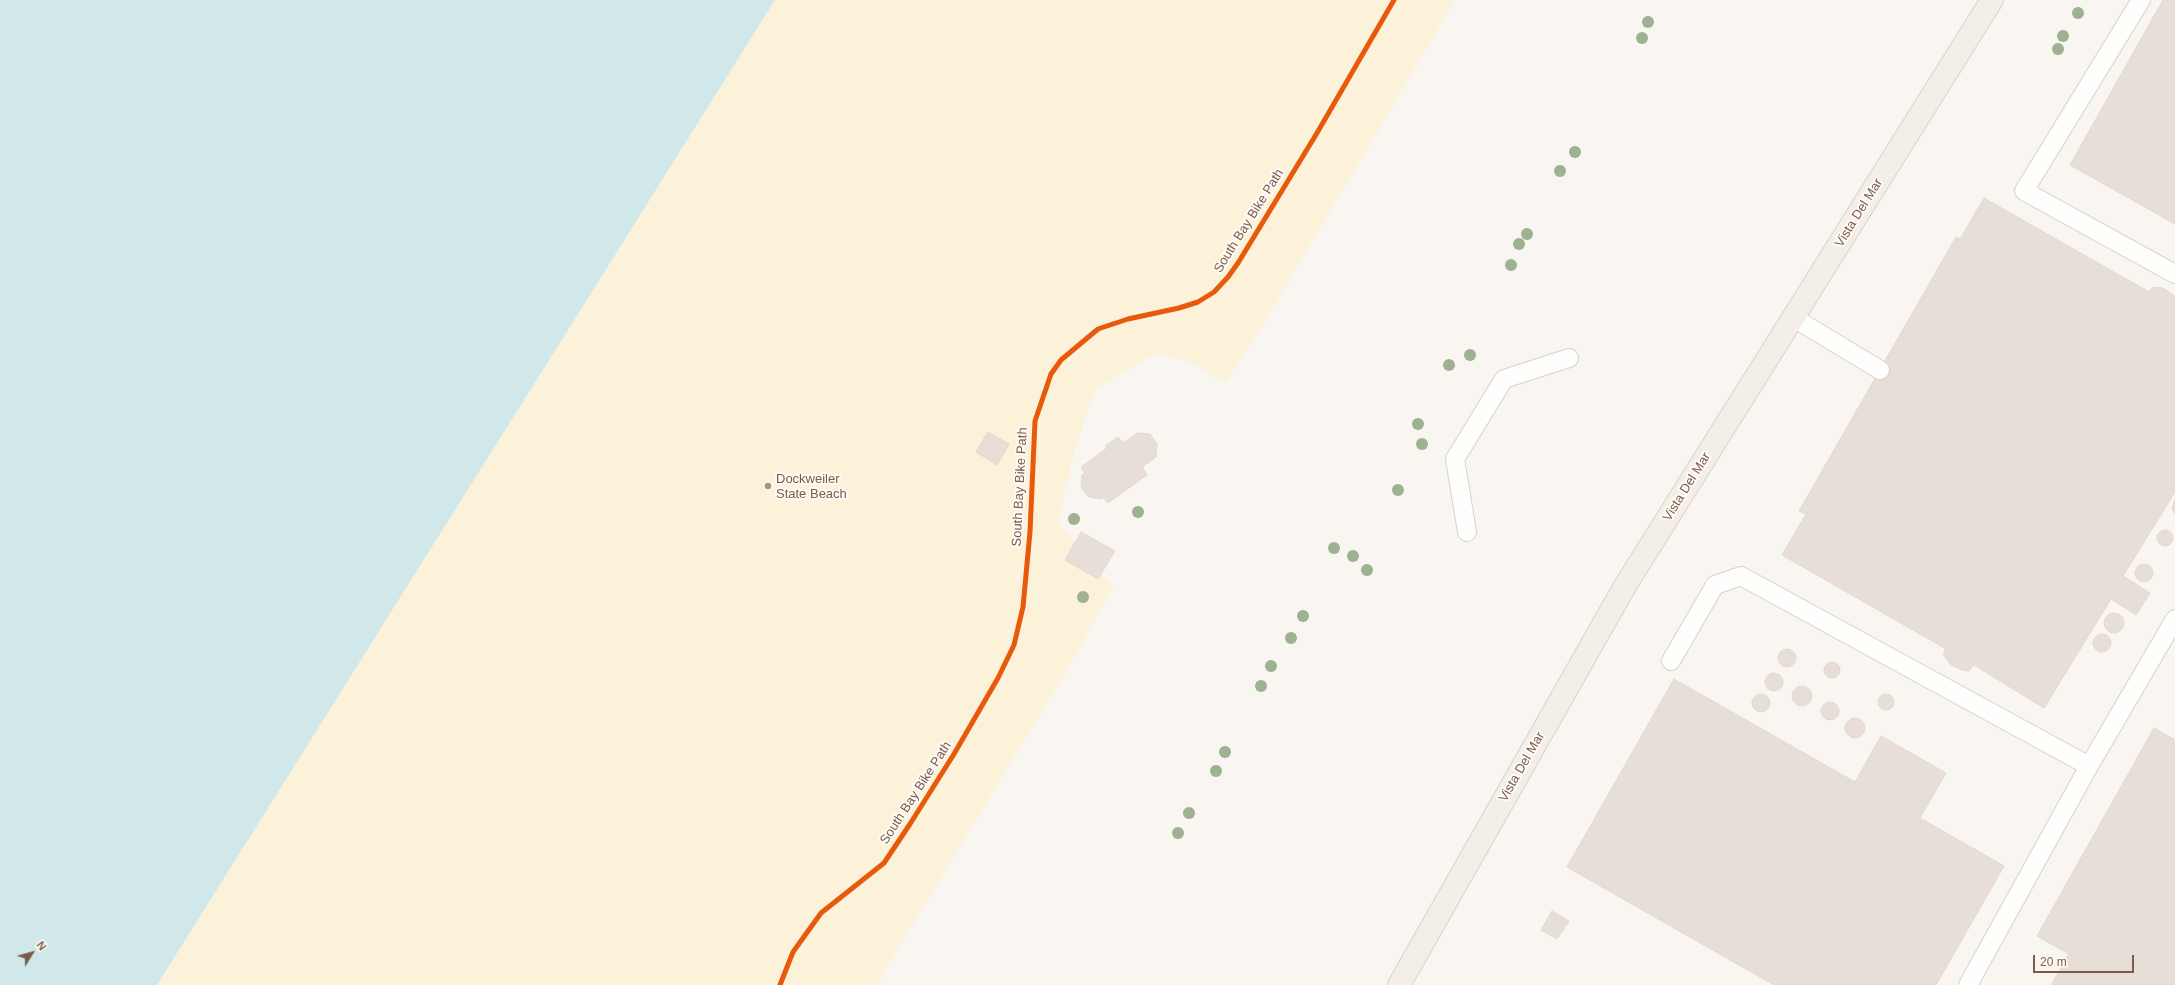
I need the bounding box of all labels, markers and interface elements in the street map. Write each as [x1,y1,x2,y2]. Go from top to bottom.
street label: South Bay Bike Path [1211,166,1287,276]
street label: Vista Del Mar [1832,176,1886,250]
street label: South Bay Bike Path [1009,427,1031,547]
street label: Vista Del Mar [1660,450,1714,524]
place label: Dockweiler State Beach [776,471,847,502]
marker: Dockweiler State Beach [763,481,773,491]
street label: Vista Del Mar [1496,729,1548,805]
street label: South Bay Bike Path [877,739,955,847]
north arrow [12,933,52,973]
text: N [34,939,49,953]
scale bar [2035,947,2136,973]
text: 20 m [2040,955,2067,969]

